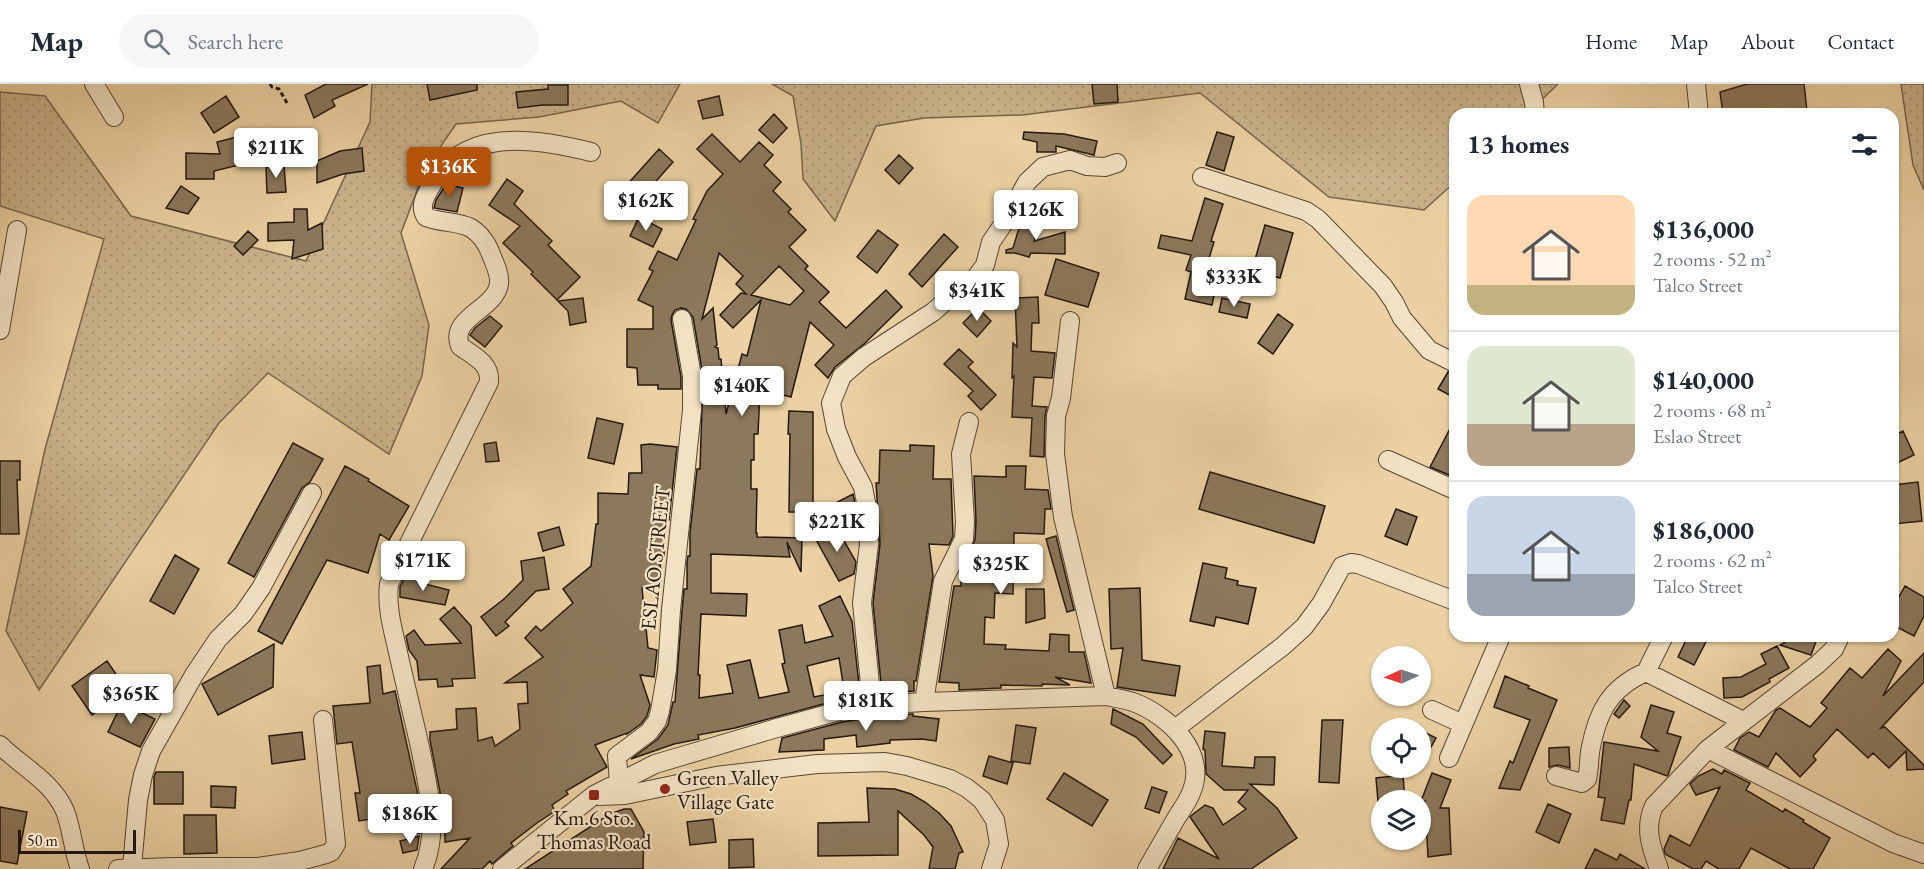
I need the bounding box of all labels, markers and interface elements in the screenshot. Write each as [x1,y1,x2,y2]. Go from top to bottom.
search box [119,14,539,68]
text: Map [30,23,83,59]
icon: search [140,25,173,58]
text: Search here [188,27,283,56]
text: Home [1585,28,1637,55]
text: Map [1670,28,1708,55]
text: About [1741,28,1794,55]
text: Contact [1827,28,1894,55]
text: 13 homes [1467,127,1569,161]
pin: $211K [234,128,318,179]
icon: filters [1848,128,1881,161]
text: $211K [248,134,304,160]
pin: $136K [407,147,491,198]
text: $136K [421,153,477,179]
pin: $162K [604,181,688,232]
text: $162K [618,187,674,213]
pin: $126K [994,190,1078,241]
text: $126K [1008,196,1064,222]
text: $136,000 [1653,212,1754,246]
icon: home [1515,219,1587,291]
text: 2 rooms · 52 m² [1653,246,1772,272]
pin: $333K [1192,257,1276,308]
text: $333K [1206,263,1262,289]
pin: $341K [935,271,1019,322]
text: Talco Street [1653,272,1743,298]
text: $341K [949,277,1005,303]
text: $140,000 [1653,363,1754,397]
pin: $140K [700,366,784,417]
icon: home [1515,370,1587,442]
text: $140K [714,372,770,398]
text: 2 rooms · 68 m² [1653,397,1772,423]
text: Eslao Street [1653,423,1741,449]
street label: ESLAO STREET [634,484,676,631]
pin: $221K [795,502,879,553]
text: $221K [809,508,865,534]
text: $186,000 [1653,513,1754,547]
icon: home [1515,520,1587,592]
pin: $171K [381,541,465,592]
pin: $325K [959,544,1043,595]
text: $171K [395,547,451,573]
text: 2 rooms · 62 m² [1653,547,1772,573]
text: $325K [973,550,1029,576]
text: Talco Street [1653,573,1743,599]
north arrow [1371,646,1431,706]
map controls [1371,646,1431,850]
pin: $365K [89,674,173,725]
text: $365K [103,680,159,706]
pin: $181K [824,681,908,732]
text: $181K [838,687,894,713]
button: locate [1371,718,1431,778]
place label: Green Valley Village Gate [677,764,779,815]
marker: Green Valley Village Gate [658,782,672,796]
marker: Km.6 Sto. Thomas Road [587,788,601,802]
button: layers [1371,790,1431,850]
pin: $186K [368,794,452,845]
text: $186K [382,800,438,826]
place label: Km.6 Sto. Thomas Road [537,804,652,855]
scale bar [18,827,136,854]
text: 50 m [27,830,58,851]

